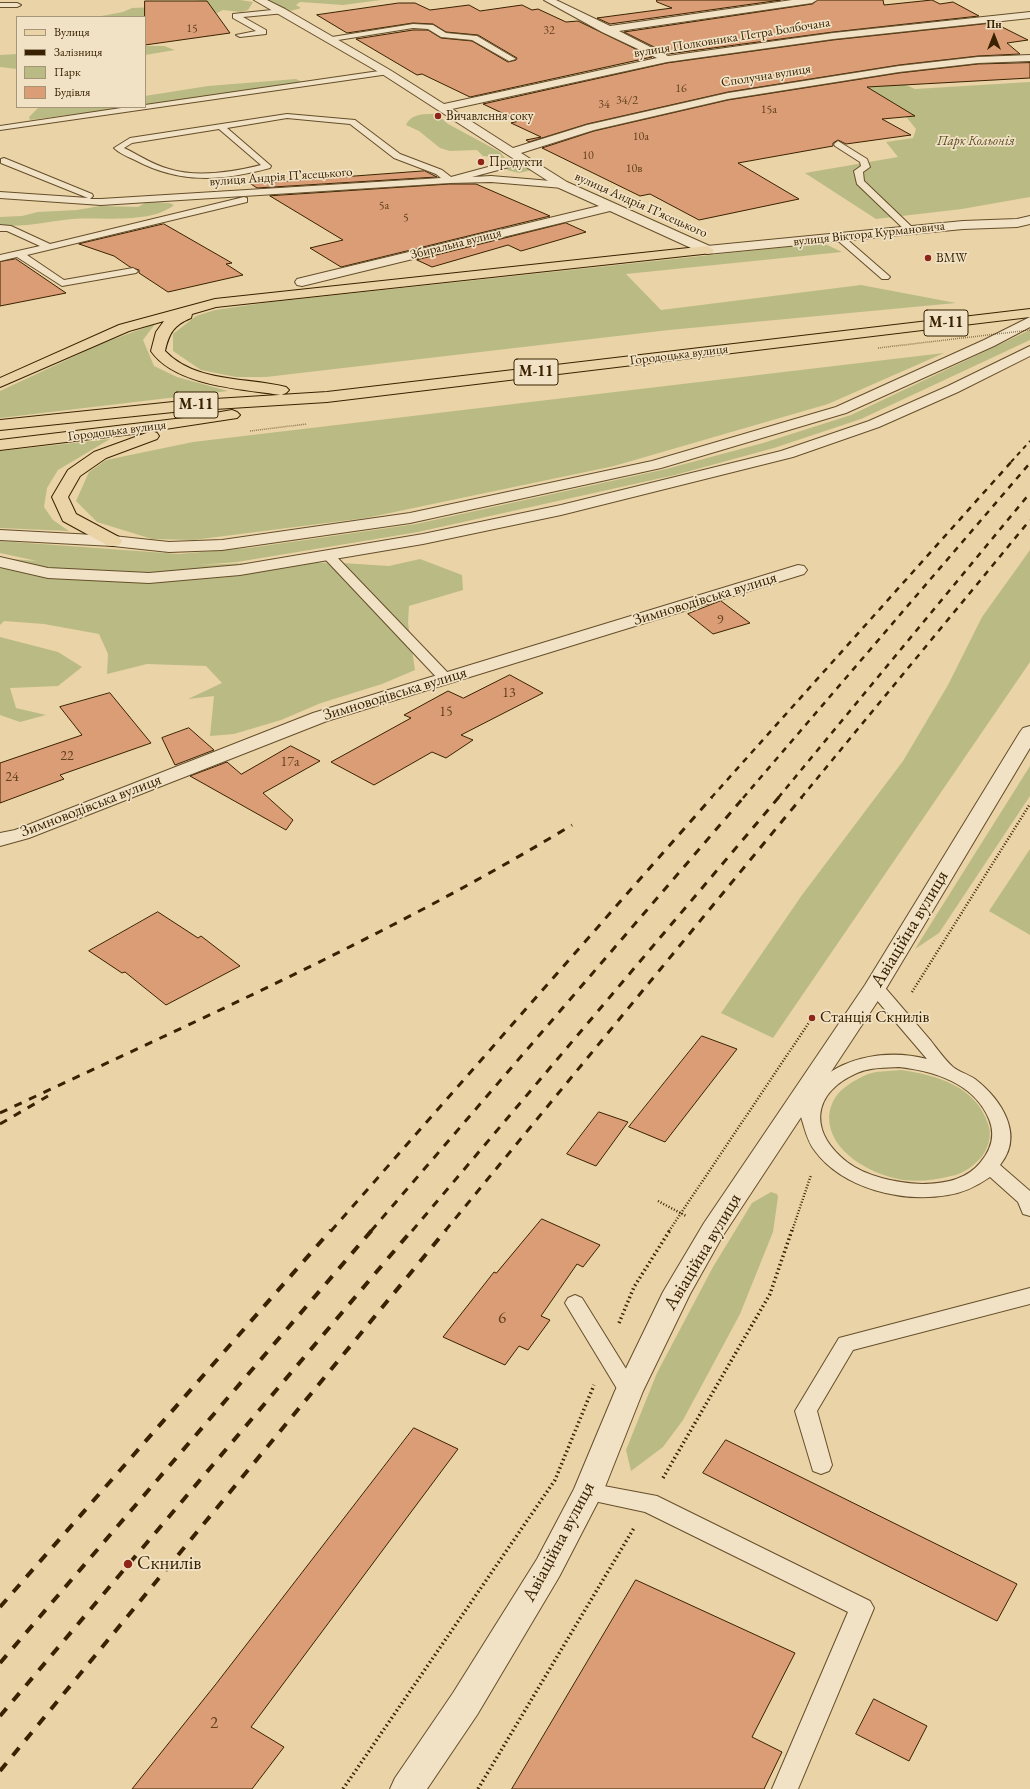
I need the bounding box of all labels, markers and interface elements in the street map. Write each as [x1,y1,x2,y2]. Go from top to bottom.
street label: вулиця Полковника Петра Болбочана [633,15,831,61]
legend [16,16,146,108]
north arrow [974,16,1014,56]
text: Пн [986,17,1002,31]
house number: 15 [186,22,198,36]
text: Вулиця [54,24,90,40]
house number: 32 [543,24,555,38]
text: Залізниця [54,44,102,60]
street label: Сполучна вулиця [720,61,812,91]
text: Парк [54,64,81,80]
house number: 16 [675,82,687,96]
text: Будівля [54,84,90,100]
house number: 34/2 [616,94,638,108]
house number: 34 [598,98,610,112]
house number: 15а [761,103,777,117]
place label: Вичавлення соку [446,108,533,124]
marker: Вичавлення соку [433,111,443,121]
house number: 10а [633,130,649,144]
park label: Парк Кольонія [937,133,1015,149]
house number: 10 [582,149,594,163]
place label: Продукти [489,154,543,170]
marker: Продукти [476,157,486,167]
house number: 10в [626,162,642,176]
street label: вулиця Андрія Пʼясецького [209,164,353,190]
street label: вулиця Андрія Пʼясецького [572,169,710,241]
house number: 5а [379,199,389,213]
house number: 5 [403,211,409,225]
street label: вулиця Віктора Курмановича [792,218,946,250]
street label: Збиральна вулиця [409,225,503,263]
place label: BMW [936,250,967,266]
marker: BMW [923,253,933,263]
road number: М-11 [924,310,968,336]
street label: Городоцька вулиця [629,341,729,369]
road number: М-11 [514,359,558,385]
road number: М-11 [174,392,218,418]
street label: Городоцька вулиця [67,417,167,445]
street label: Зимноводівська вулиця [631,568,779,630]
house number: 9 [717,612,723,628]
street label: Зимноводівська вулиця [321,663,469,725]
house number: 13 [502,685,516,701]
house number: 15 [439,704,453,720]
house number: 22 [60,748,74,764]
house number: 17а [280,754,300,770]
house number: 24 [5,769,19,785]
street label: Зимноводівська вулиця [18,770,164,842]
street label: Авіаційна вулиця [866,866,954,992]
place label: Станція Скнилів [820,1008,929,1028]
marker: Станція Скнилів [807,1013,817,1023]
street label: Авіаційна вулиця [659,1189,747,1315]
house number: 6 [498,1308,506,1328]
street label: Авіаційна вулиця [518,1478,600,1606]
place label: Скнилів [137,1553,201,1575]
marker: Скнилів [122,1558,134,1570]
house number: 2 [210,1713,218,1733]

